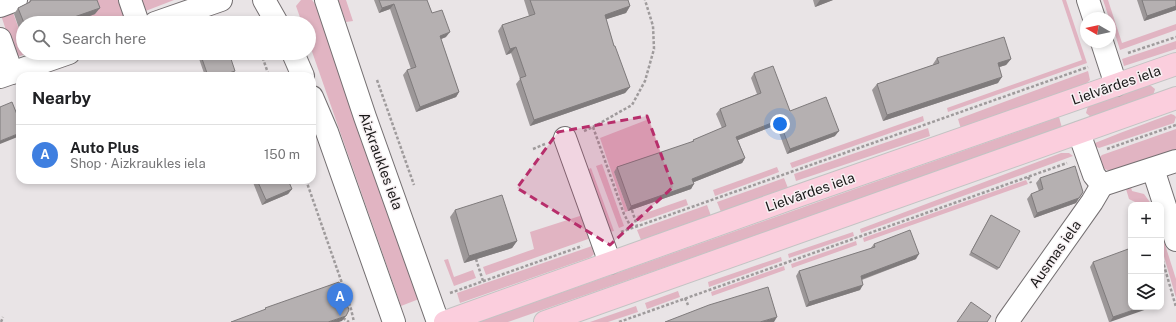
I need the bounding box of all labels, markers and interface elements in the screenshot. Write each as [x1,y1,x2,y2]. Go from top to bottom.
north arrow [1080,12,1116,48]
search box [16,16,316,60]
icon: search [30,27,52,49]
text: Search here [62,30,146,47]
street label: Lielvārdes iela [1069,62,1163,108]
text: Nearby [32,88,91,108]
street label: Aizkraukles iela [356,110,406,212]
your location [770,114,790,134]
text: Auto Plus [70,139,139,156]
text: A [40,147,50,162]
text: 150 m [264,147,300,162]
text: Shop · Aizkraukles iela [70,156,206,171]
street label: Lielvārdes iela [763,169,857,215]
map controls [1128,202,1164,310]
button: + [1128,202,1164,238]
street label: Ausmas iela [1026,217,1084,291]
button: − [1128,238,1164,274]
button: layers [1128,274,1164,310]
pin: A [327,283,353,316]

